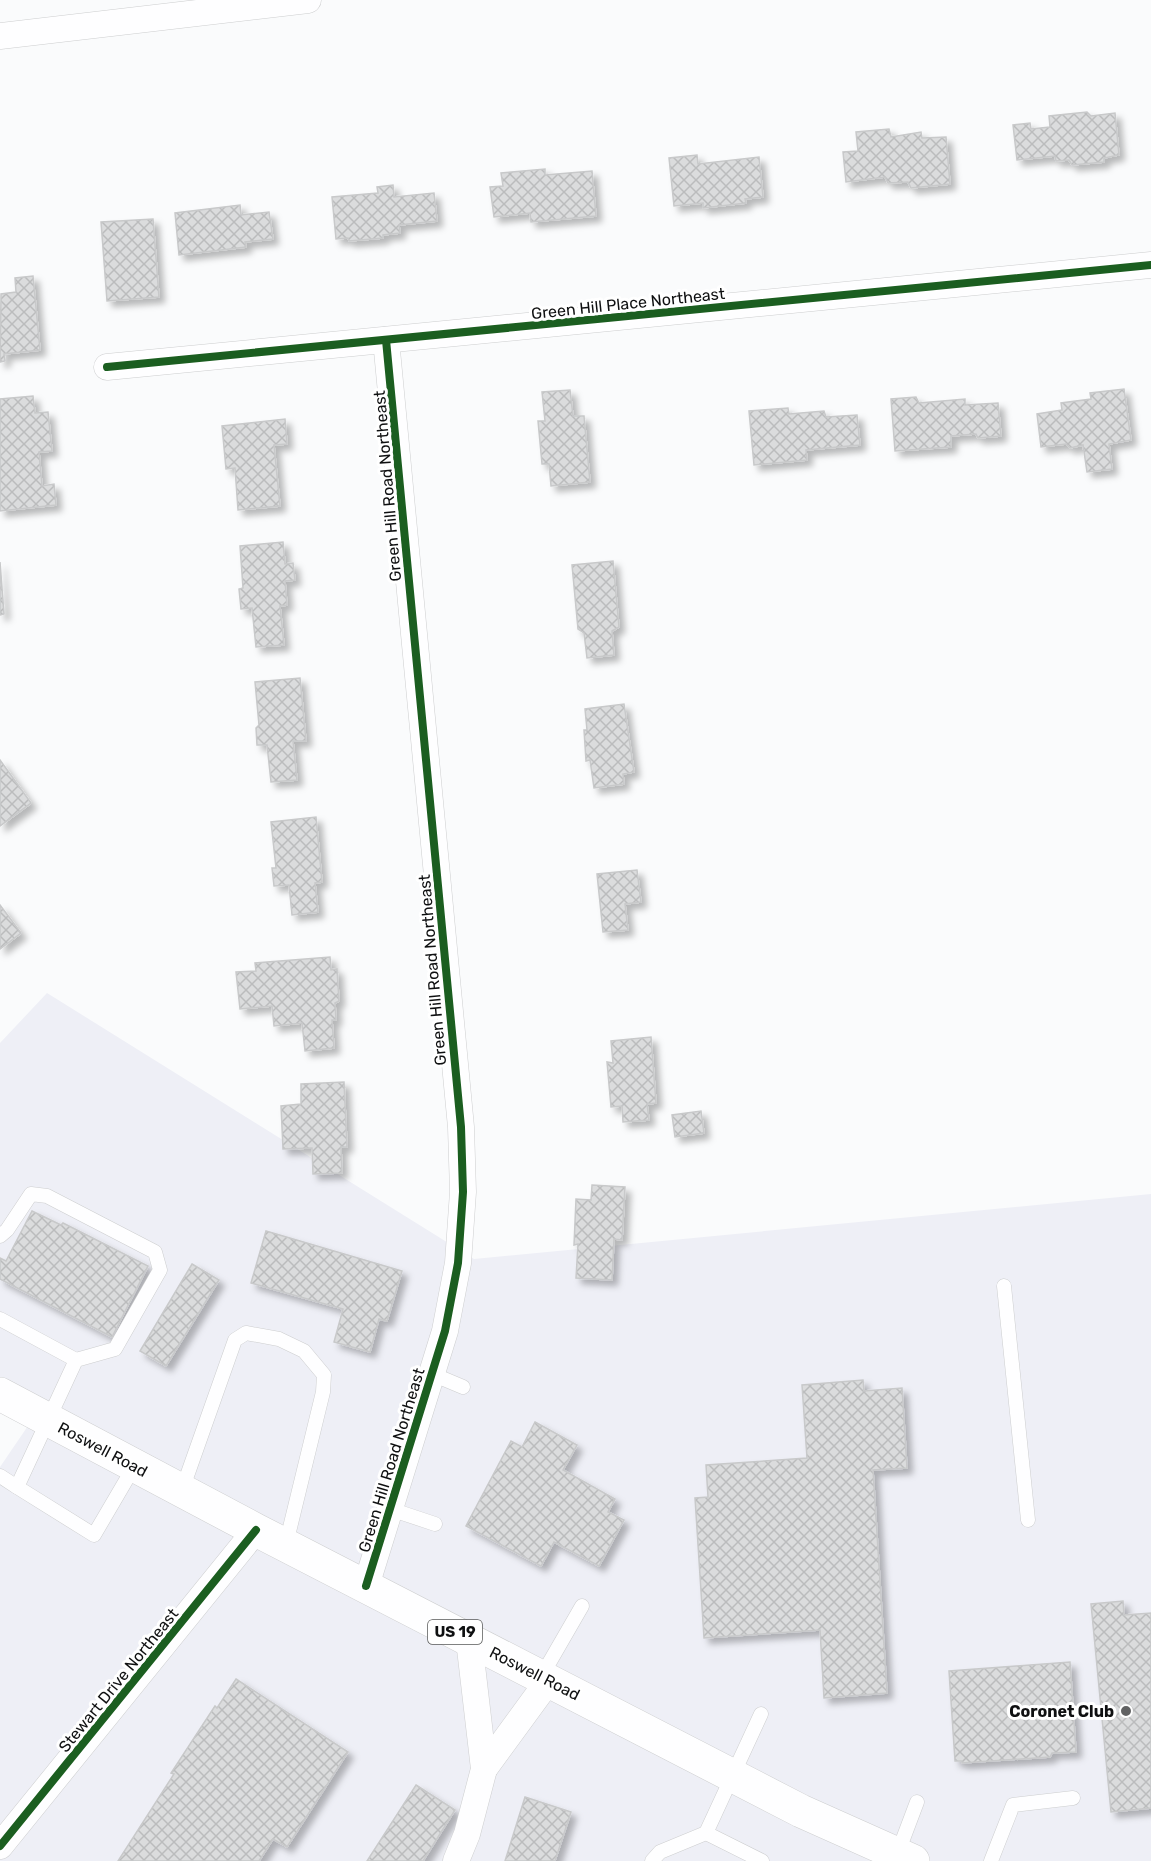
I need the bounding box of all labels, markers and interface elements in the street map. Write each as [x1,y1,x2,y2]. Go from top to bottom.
street label: Green Hill Place Northeast [530,284,726,323]
street label: Green Hill Road Northeast [370,390,405,582]
street label: Green Hill Road Northeast [415,874,450,1066]
street label: Green Hill Road Northeast [354,1366,429,1555]
street label: Roswell Road [55,1418,151,1481]
street label: Stewart Drive Northeast [54,1605,182,1756]
road number: US 19 [428,1620,482,1644]
street label: Roswell Road [486,1643,583,1704]
place label: Coronet Club [1009,1702,1114,1721]
marker: Coronet Club [1119,1704,1133,1718]

